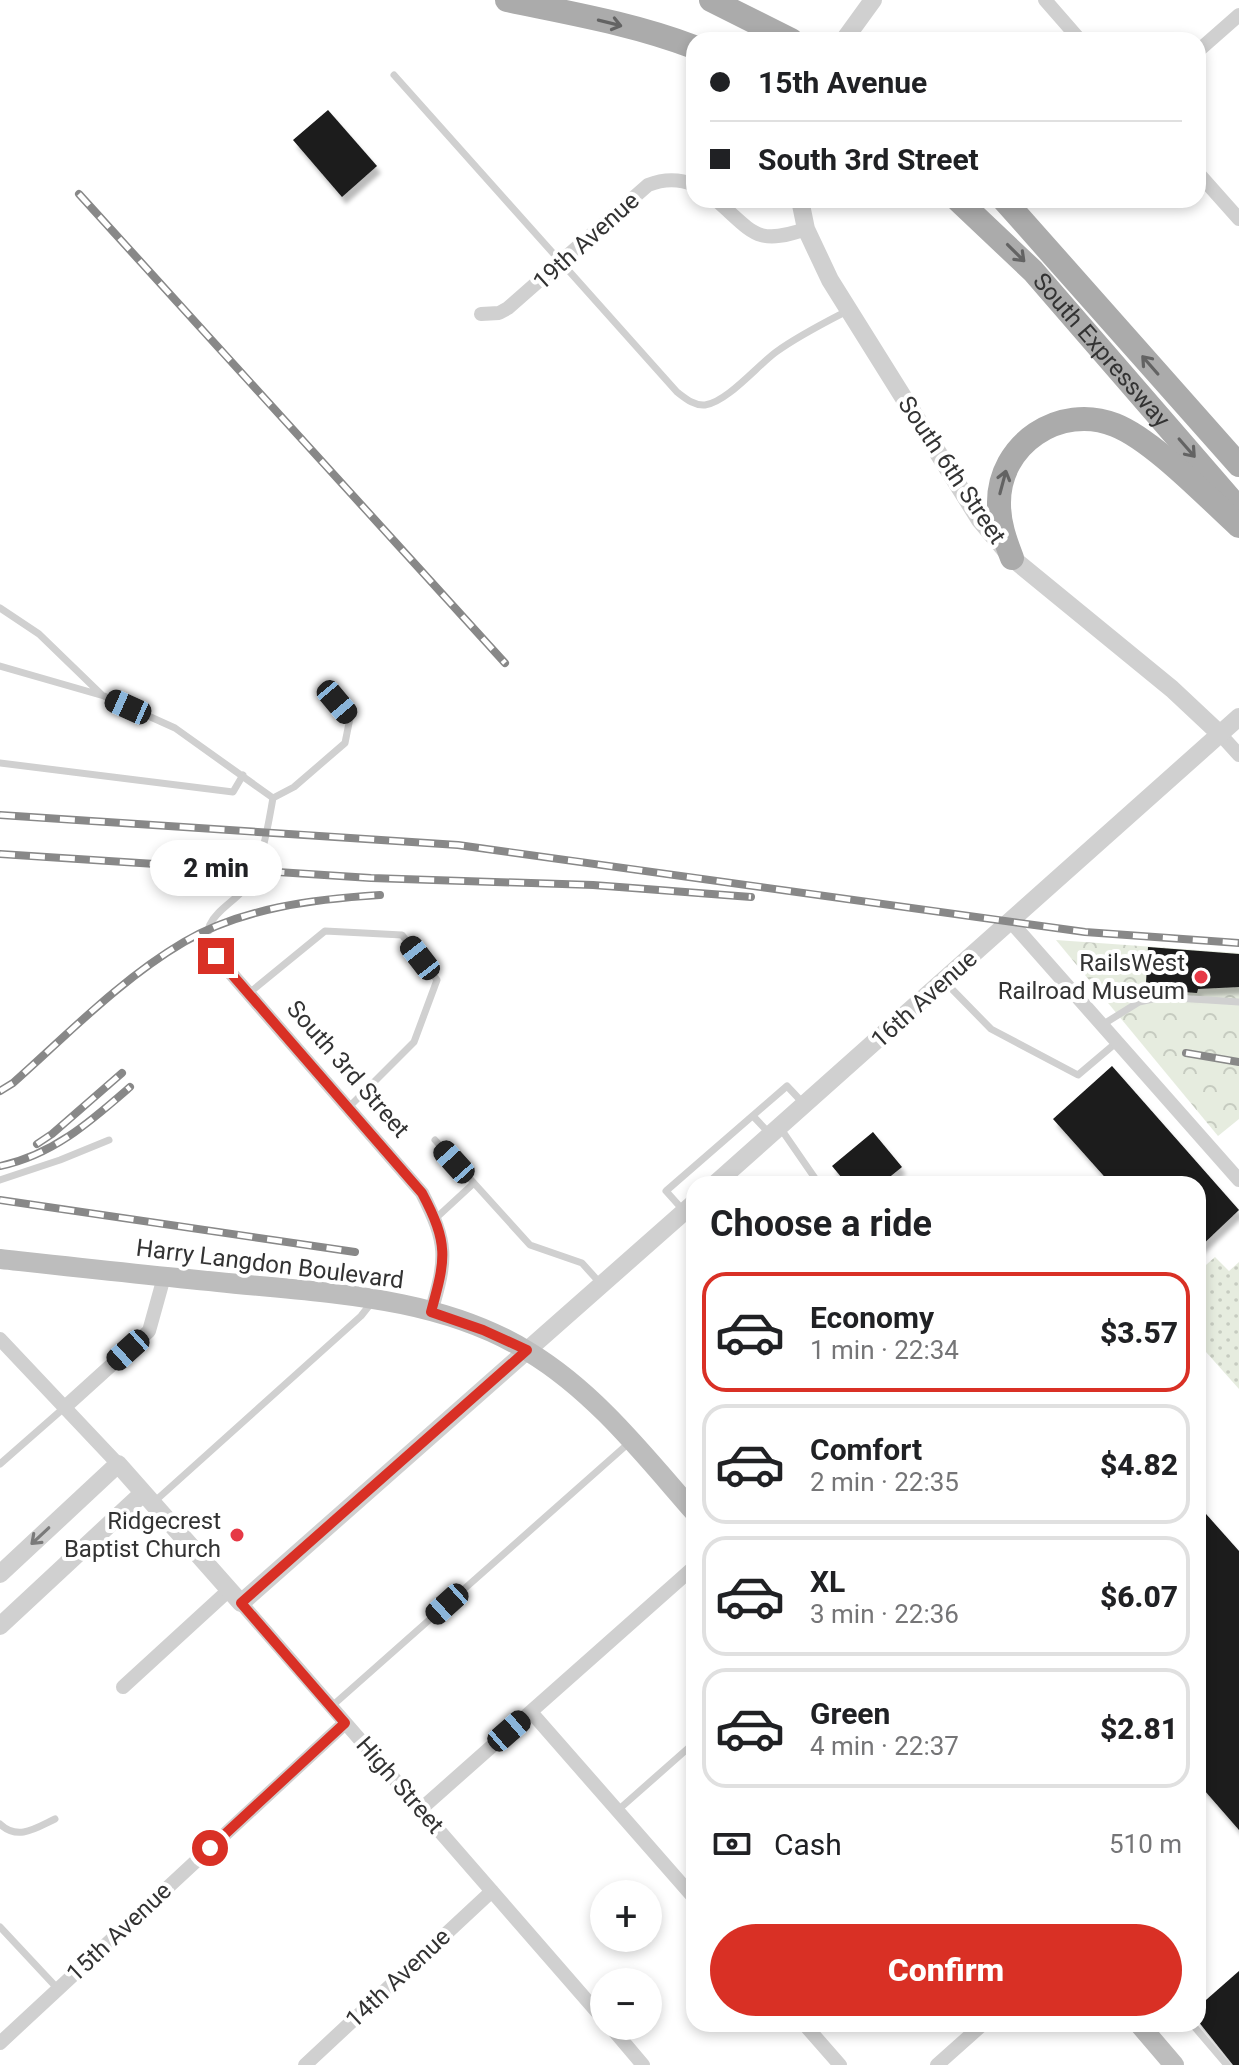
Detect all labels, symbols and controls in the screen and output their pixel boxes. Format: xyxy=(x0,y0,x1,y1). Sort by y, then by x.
one-way arrow xyxy=(597,16,622,31)
text: 15th Avenue xyxy=(758,65,927,100)
text: South 3rd Street xyxy=(758,142,979,177)
street label: 19th Avenue xyxy=(527,186,645,296)
one-way arrow xyxy=(1006,243,1025,263)
street label: South Expressway xyxy=(1027,267,1176,434)
one-way arrow xyxy=(1142,355,1160,375)
street label: South 6th Street xyxy=(892,391,1012,549)
one-way arrow xyxy=(1178,438,1196,458)
one-way arrow xyxy=(997,470,1012,496)
car xyxy=(312,676,362,728)
car xyxy=(101,686,155,728)
callout: 2 min xyxy=(150,840,282,896)
text: 2 min xyxy=(183,853,249,883)
car xyxy=(396,932,444,984)
route end xyxy=(198,938,234,974)
street label: 16th Avenue xyxy=(865,944,983,1054)
place label: RailsWest Railroad Museum xyxy=(998,949,1185,1005)
marker: RailsWest Railroad Museum xyxy=(1192,968,1210,986)
street label: South 3rd Street xyxy=(281,995,415,1143)
car xyxy=(429,1136,479,1188)
text: Choose a ride xyxy=(710,1203,932,1245)
street label: Harry Langdon Boulevard xyxy=(135,1234,405,1294)
icon: car xyxy=(714,1296,786,1368)
text: Economy xyxy=(810,1300,934,1335)
text: $3.57 xyxy=(1100,1315,1178,1350)
car xyxy=(102,1325,154,1375)
text: 1 min · 22:34 xyxy=(810,1335,959,1365)
icon: car xyxy=(714,1428,786,1500)
text: Comfort xyxy=(810,1432,922,1467)
text: $4.82 xyxy=(1100,1447,1178,1482)
text: 2 min · 22:35 xyxy=(810,1467,959,1497)
place label: Ridgecrest Baptist Church xyxy=(64,1507,221,1563)
marker: Ridgecrest Baptist Church xyxy=(228,1526,246,1544)
one-way arrow xyxy=(30,1527,50,1546)
icon: car xyxy=(714,1560,786,1632)
text: XL xyxy=(810,1564,845,1599)
car xyxy=(421,1579,473,1629)
text: $6.07 xyxy=(1100,1579,1178,1614)
text: 3 min · 22:36 xyxy=(810,1599,959,1629)
icon: car xyxy=(714,1692,786,1764)
text: Green xyxy=(810,1696,890,1731)
car xyxy=(483,1706,535,1756)
text: $2.81 xyxy=(1100,1711,1178,1746)
street label: High Street xyxy=(350,1731,450,1839)
text: 4 min · 22:37 xyxy=(810,1731,959,1761)
icon: cash xyxy=(710,1822,754,1866)
text: Cash xyxy=(774,1827,842,1862)
text: 510 m xyxy=(1109,1829,1182,1859)
route start xyxy=(192,1830,228,1866)
street label: 15th Avenue xyxy=(61,1877,177,1987)
map controls xyxy=(590,1880,662,2040)
button: + xyxy=(590,1880,662,1952)
street label: 14th Avenue xyxy=(340,1923,456,2033)
button: Confirm xyxy=(710,1924,1182,2016)
button: − xyxy=(590,1968,662,2040)

